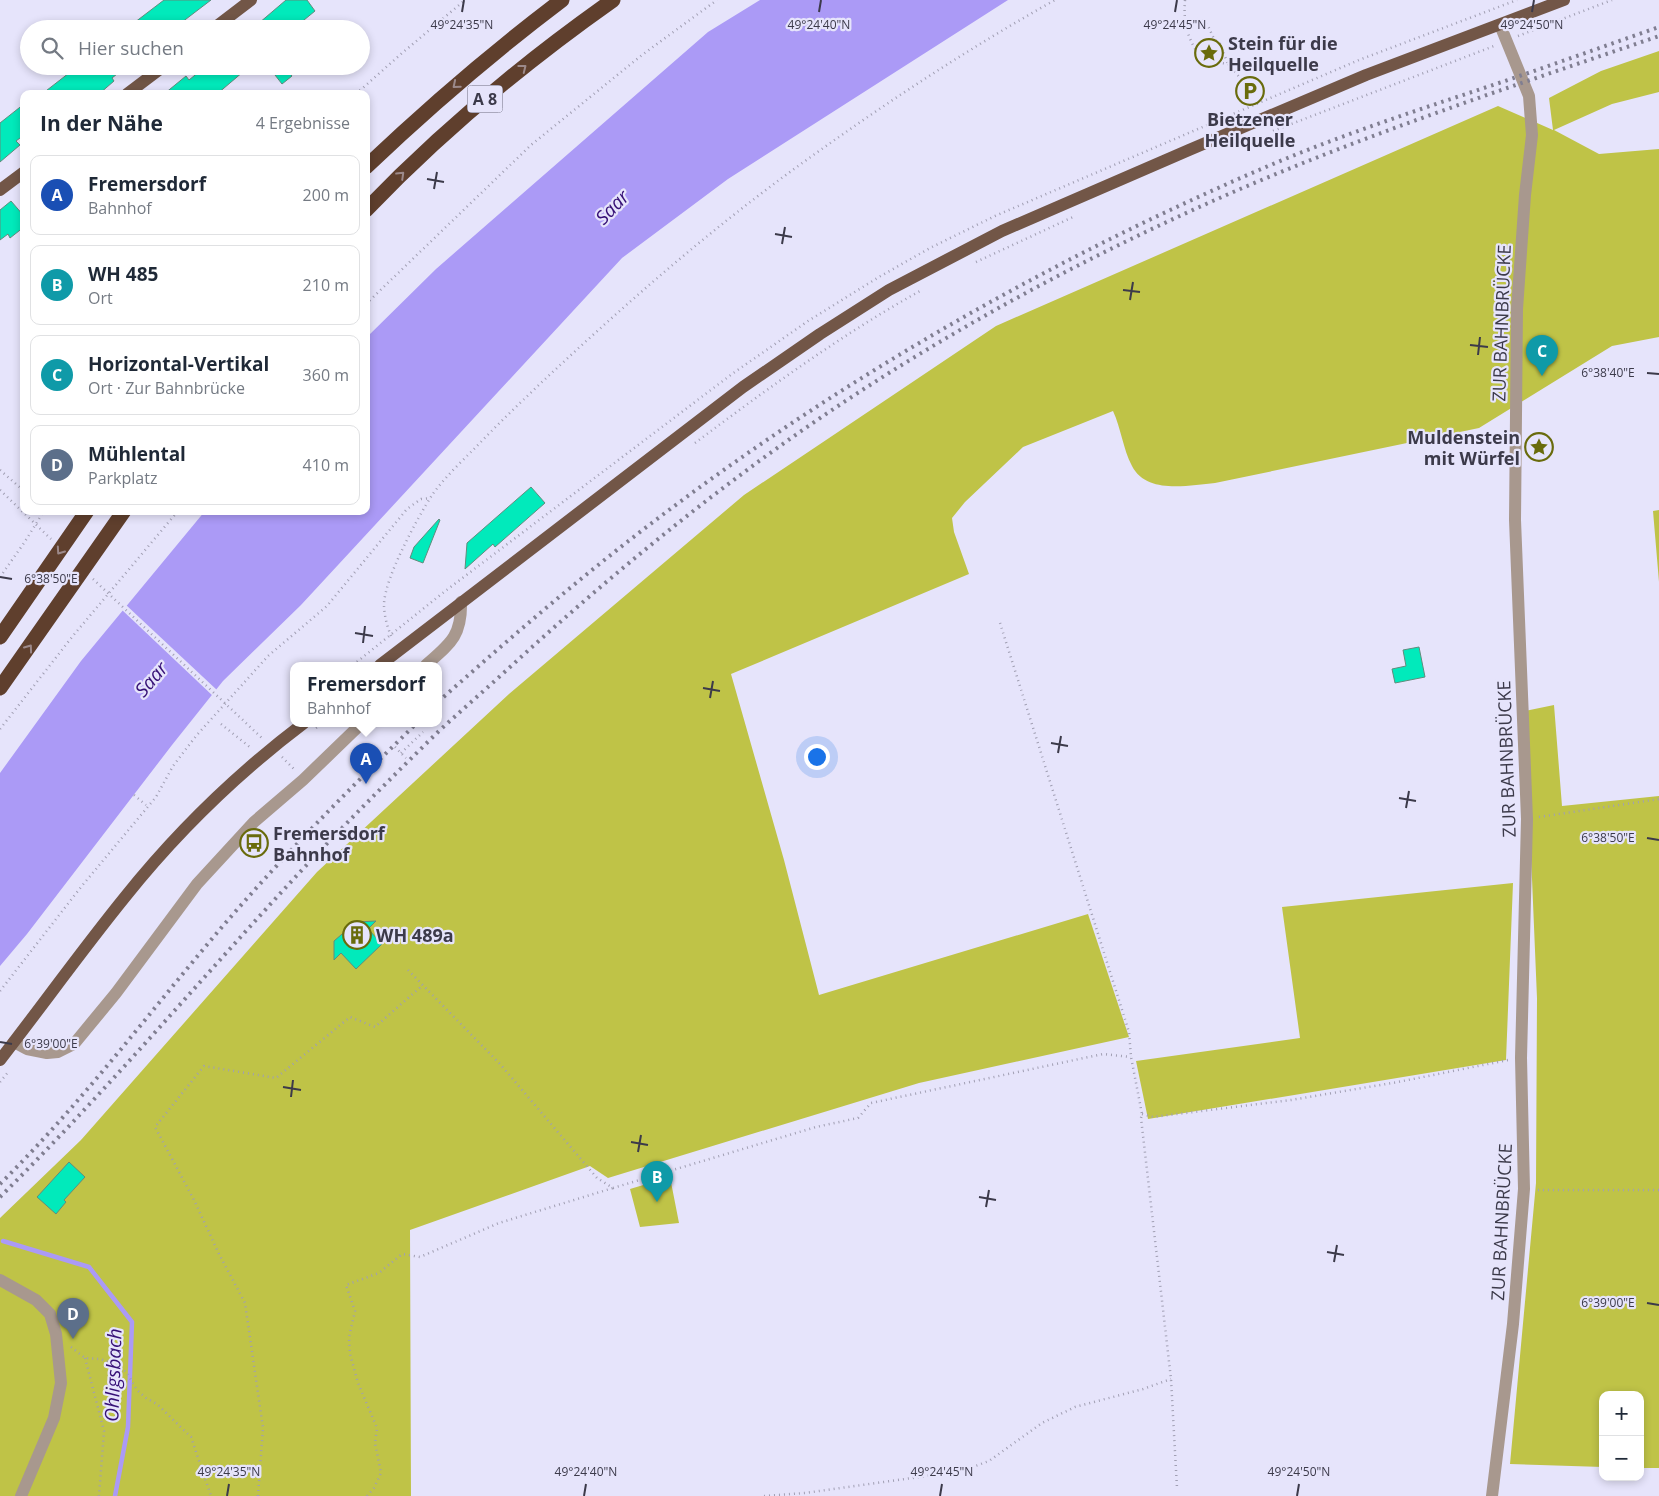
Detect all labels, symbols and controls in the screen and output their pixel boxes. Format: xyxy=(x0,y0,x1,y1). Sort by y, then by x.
text: 49°24'35"N xyxy=(431,16,493,33)
text: 49°24'40"N xyxy=(788,16,850,33)
text: 49°24'45"N xyxy=(1144,16,1206,33)
text: 49°24'50"N xyxy=(1501,16,1563,33)
search box xyxy=(20,20,370,75)
place label: Stein für die Heilquelle xyxy=(1228,31,1338,76)
icon: search xyxy=(38,34,66,62)
text: Hier suchen xyxy=(78,35,184,61)
place icon: Stein für die Heilquelle xyxy=(1194,38,1224,68)
one-way arrow xyxy=(517,66,526,74)
parking icon: Bietzener Heilquelle xyxy=(1235,76,1265,106)
one-way arrow xyxy=(453,80,462,88)
road number: A 8 xyxy=(468,86,502,112)
place label: Bietzener Heilquelle xyxy=(1205,107,1295,152)
text: In der Nähe xyxy=(40,109,163,137)
text: 4 Ergebnisse xyxy=(256,112,350,134)
text: Fremersdorf xyxy=(88,171,206,197)
one-way arrow xyxy=(395,172,404,181)
water label: Saar xyxy=(589,183,636,230)
text: A xyxy=(51,184,63,206)
text: 200 m xyxy=(303,184,349,206)
text: Bahnhof xyxy=(88,197,152,219)
street label: ZUR BAHNBRÜCKE xyxy=(1486,244,1516,402)
text: WH 485 xyxy=(88,261,158,287)
text: B xyxy=(52,274,62,296)
text: 210 m xyxy=(303,274,349,296)
text: Ort xyxy=(88,287,113,309)
pin: C xyxy=(1526,335,1558,376)
text: Horizontal-Vertikal xyxy=(88,351,269,377)
text: C xyxy=(52,364,62,386)
text: 360 m xyxy=(303,364,349,386)
text: 6°38'40"E xyxy=(1581,364,1635,381)
text: Ort · Zur Bahnbrücke xyxy=(88,377,245,399)
place label: Muldenstein mit Würfel xyxy=(1407,425,1520,470)
place icon: Muldenstein mit Würfel xyxy=(1524,432,1554,462)
text: Mühlental xyxy=(88,441,186,467)
text: D xyxy=(51,454,63,476)
text: 410 m xyxy=(303,454,349,476)
text: Parkplatz xyxy=(88,467,157,489)
one-way arrow xyxy=(57,546,66,555)
text: 6°38'50"E xyxy=(24,570,78,587)
one-way arrow xyxy=(23,645,31,654)
water label: Saar xyxy=(129,655,174,702)
popup xyxy=(290,662,442,727)
text: Fremersdorf xyxy=(307,671,425,697)
street label: ZUR BAHNBRÜCKE xyxy=(1491,680,1521,838)
text: Bahnhof xyxy=(307,697,371,719)
pin: A xyxy=(350,743,382,784)
your location xyxy=(804,744,830,770)
place label: Fremersdorf Bahnhof xyxy=(273,821,386,866)
bus stop icon: Fremersdorf Bahnhof xyxy=(239,828,269,858)
text: 6°38'50"E xyxy=(1581,829,1635,846)
building icon: WH 489a xyxy=(342,920,372,950)
place label: WH 489a xyxy=(376,923,454,947)
text: 6°39'00"E xyxy=(24,1035,78,1052)
street label: ZUR BAHNBRÜCKE xyxy=(1485,1143,1517,1301)
pin: B xyxy=(641,1161,673,1202)
text: 6°39'00"E xyxy=(1581,1294,1635,1311)
pin: D xyxy=(57,1298,89,1339)
water label: Ohligsbach xyxy=(98,1328,128,1422)
map controls xyxy=(1599,1391,1644,1481)
button: + xyxy=(1599,1391,1644,1436)
button: − xyxy=(1599,1436,1644,1481)
text: 49°24'35"N xyxy=(198,1463,260,1480)
text: 49°24'40"N xyxy=(555,1463,617,1480)
text: 49°24'45"N xyxy=(911,1463,973,1480)
text: 49°24'50"N xyxy=(1268,1463,1330,1480)

